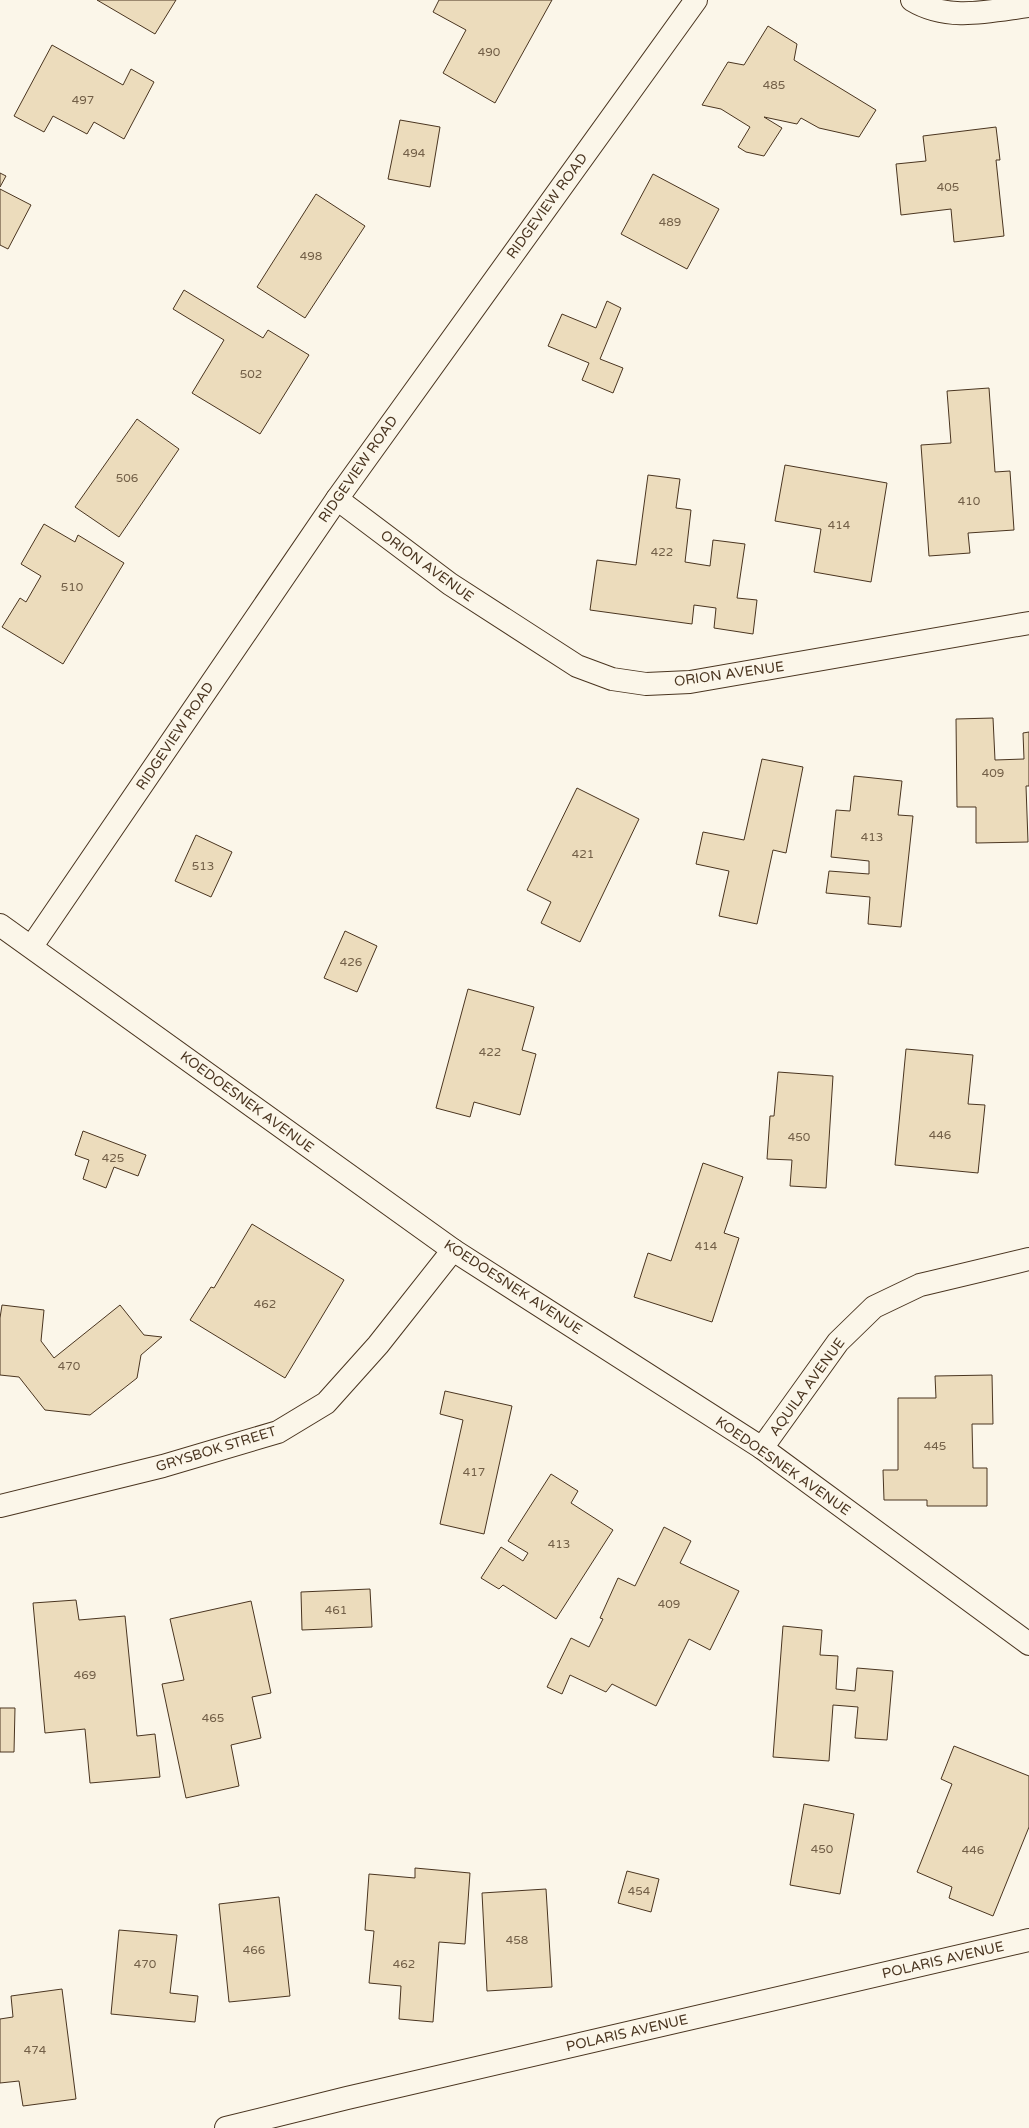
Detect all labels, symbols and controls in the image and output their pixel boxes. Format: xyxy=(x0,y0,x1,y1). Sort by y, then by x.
house number: 490 xyxy=(478,45,501,59)
house number: 485 xyxy=(763,78,785,92)
house number: 497 xyxy=(72,93,94,107)
house number: 494 xyxy=(403,146,426,160)
street label: RIDGEVIEW ROAD xyxy=(503,150,591,262)
house number: 405 xyxy=(937,180,959,194)
house number: 489 xyxy=(659,215,681,229)
house number: 498 xyxy=(300,249,322,263)
house number: 502 xyxy=(240,367,262,381)
street label: RIDGEVIEW ROAD xyxy=(315,412,401,526)
house number: 506 xyxy=(116,471,138,485)
house number: 410 xyxy=(958,494,981,508)
house number: 414 xyxy=(828,518,851,532)
street label: ORION AVENUE xyxy=(377,527,477,605)
house number: 422 xyxy=(651,545,673,559)
house number: 510 xyxy=(61,580,84,594)
street label: ORION AVENUE xyxy=(673,658,785,690)
street label: RIDGEVIEW ROAD xyxy=(133,679,217,793)
house number: 409 xyxy=(982,766,1004,780)
house number: 413 xyxy=(861,830,883,844)
house number: 421 xyxy=(572,847,594,861)
house number: 513 xyxy=(192,859,214,873)
house number: 426 xyxy=(340,955,362,969)
house number: 422 xyxy=(479,1045,501,1059)
street label: KOEDOESNEK AVENUE xyxy=(177,1048,317,1156)
house number: 446 xyxy=(929,1128,951,1142)
house number: 450 xyxy=(788,1130,811,1144)
house number: 425 xyxy=(102,1151,124,1165)
street label: KOEDOESNEK AVENUE xyxy=(441,1236,585,1338)
house number: 414 xyxy=(695,1239,718,1253)
house number: 462 xyxy=(254,1297,276,1311)
street label: AQUILA AVENUE xyxy=(766,1334,848,1439)
house number: 470 xyxy=(58,1359,81,1373)
street label: KOEDOESNEK AVENUE xyxy=(712,1413,854,1519)
street label: GRYSBOK STREET xyxy=(154,1422,279,1475)
house number: 445 xyxy=(924,1439,946,1453)
house number: 417 xyxy=(463,1465,485,1479)
house number: 413 xyxy=(548,1537,570,1551)
house number: 409 xyxy=(658,1597,680,1611)
house number: 461 xyxy=(325,1603,347,1617)
house number: 469 xyxy=(74,1668,96,1682)
house number: 465 xyxy=(202,1711,224,1725)
house number: 450 xyxy=(811,1842,834,1856)
house number: 446 xyxy=(962,1843,984,1857)
house number: 454 xyxy=(628,1884,651,1898)
house number: 458 xyxy=(506,1933,528,1947)
street label: POLARIS AVENUE xyxy=(880,1938,1006,1982)
house number: 466 xyxy=(243,1943,265,1957)
house number: 470 xyxy=(134,1957,157,1971)
house number: 462 xyxy=(393,1957,415,1971)
street label: POLARIS AVENUE xyxy=(564,2011,690,2055)
house number: 474 xyxy=(24,2043,47,2057)

